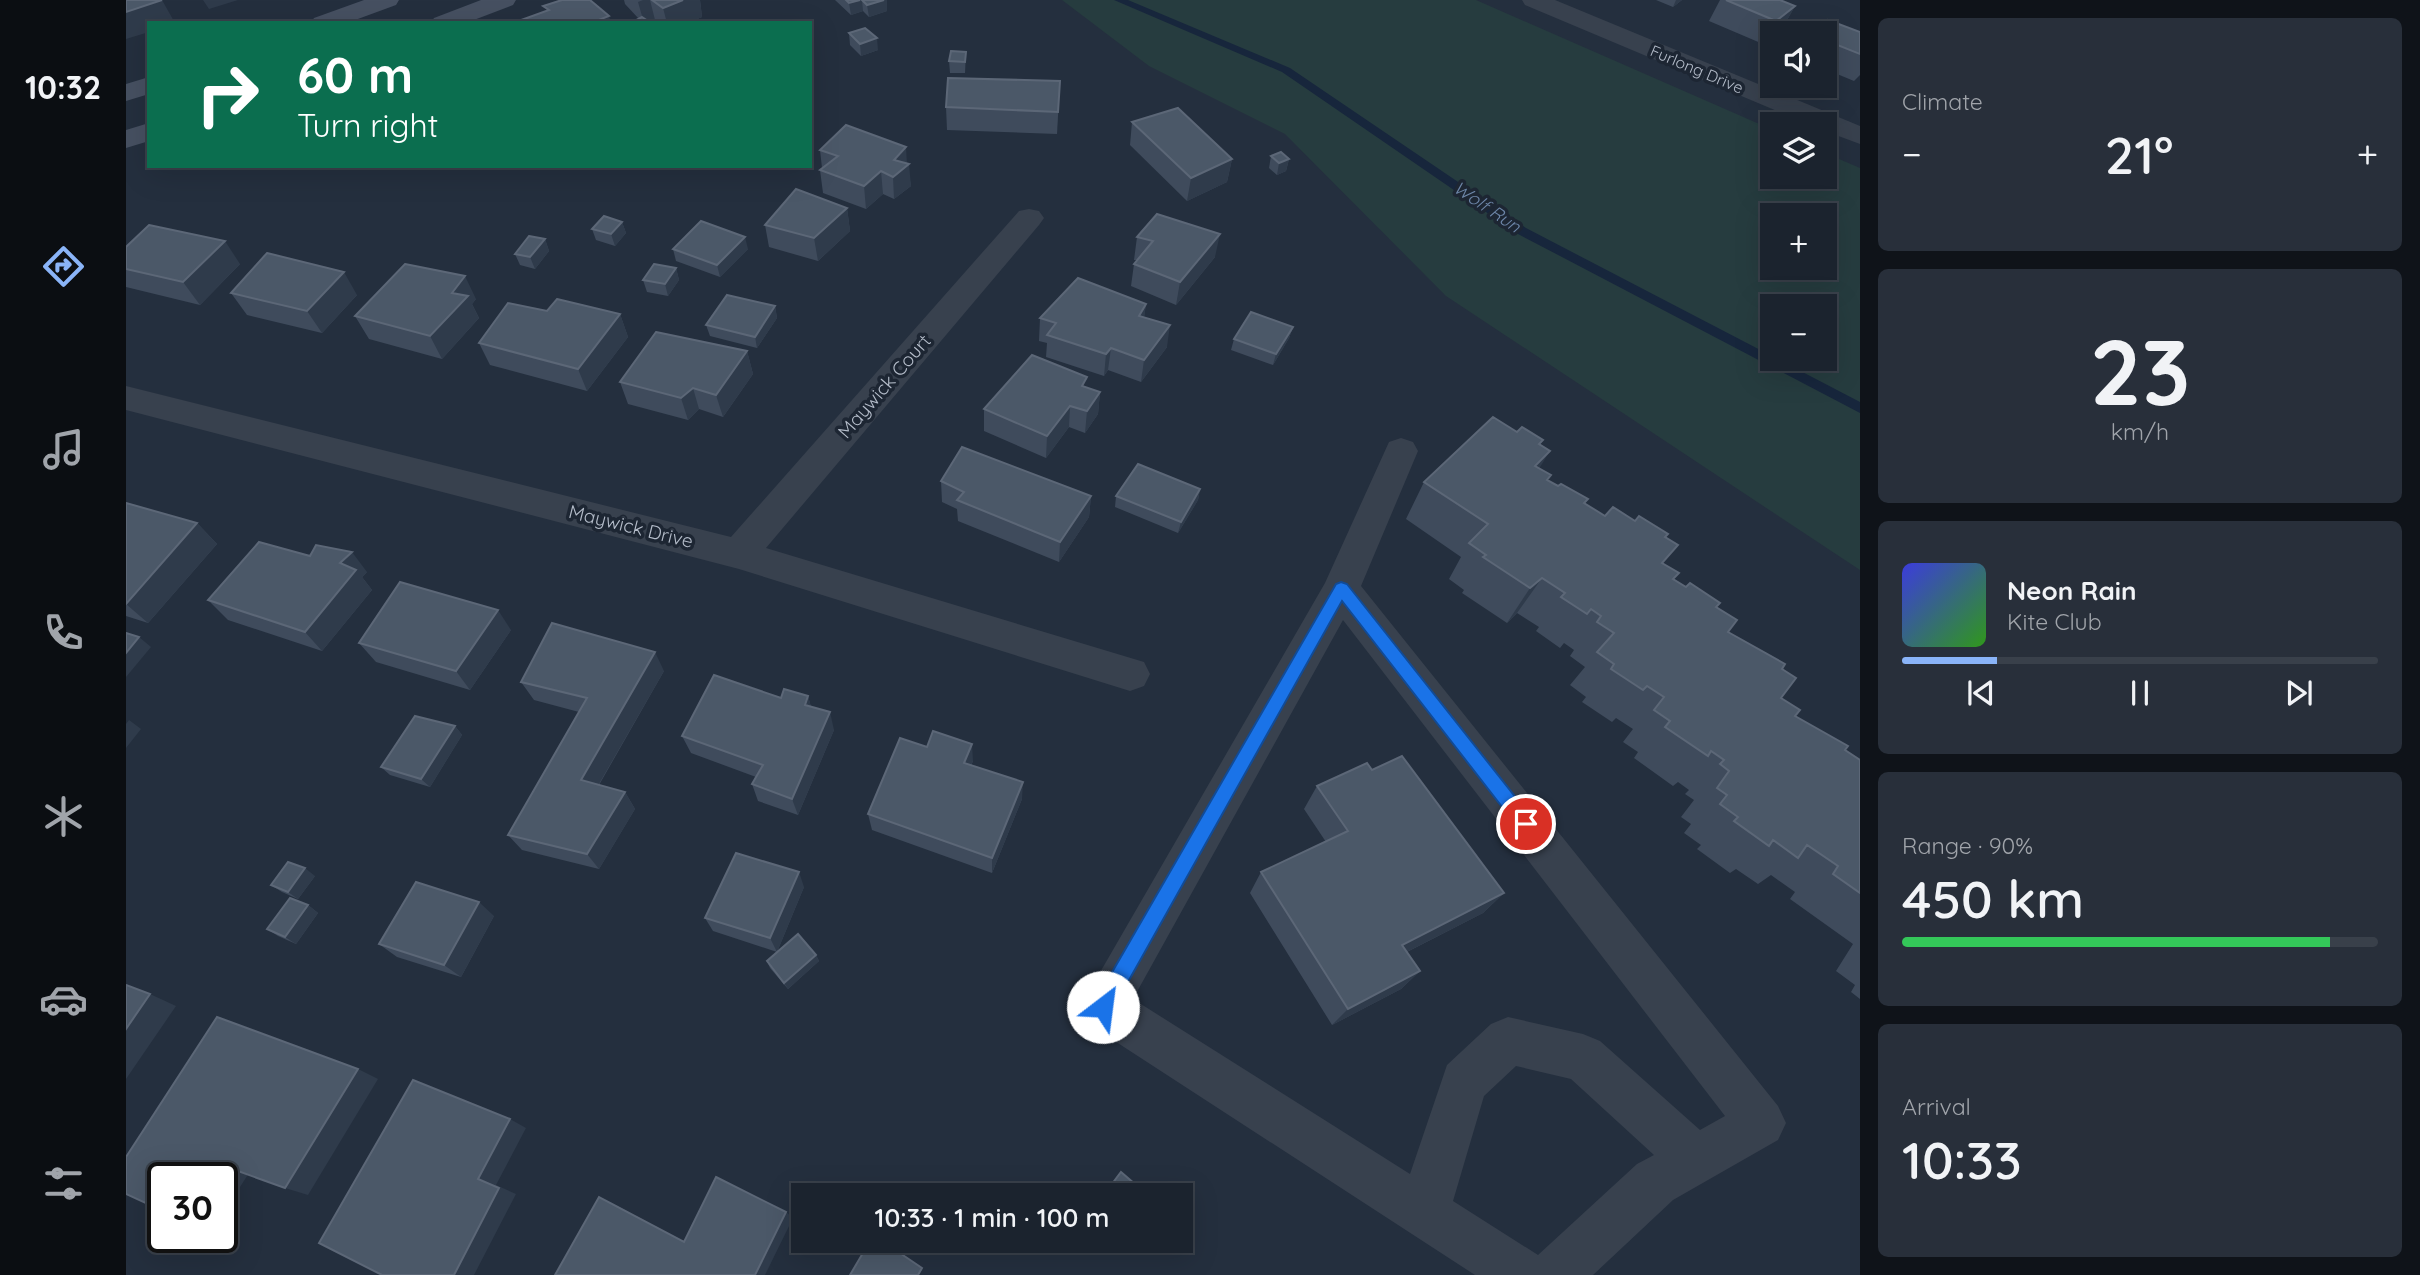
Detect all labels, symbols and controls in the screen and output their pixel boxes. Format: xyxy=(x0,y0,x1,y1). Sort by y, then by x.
map controls xyxy=(1760,21,1837,371)
button: sound xyxy=(1760,21,1837,98)
street label: Furlong Drive xyxy=(1647,40,1747,98)
text: 60 m xyxy=(297,44,413,105)
icon: right xyxy=(182,49,273,140)
text: 10:32 xyxy=(25,67,101,107)
text: Climate xyxy=(1902,87,1983,116)
text: Turn right xyxy=(297,105,438,145)
button: layers xyxy=(1760,112,1837,189)
text: 21° xyxy=(2105,122,2173,187)
text: − xyxy=(1902,130,1922,178)
text: + xyxy=(2357,130,2378,178)
water label: Wolf Run xyxy=(1449,176,1526,238)
button: + xyxy=(1760,203,1837,280)
icon: directions xyxy=(39,242,88,291)
button: − xyxy=(1760,294,1837,371)
text: 23 xyxy=(2090,314,2190,428)
street label: Maywick Court xyxy=(832,329,936,443)
text: km/h xyxy=(2111,417,2169,446)
icon: music xyxy=(39,425,88,474)
street label: Maywick Drive xyxy=(566,499,696,553)
text: Neon Rain xyxy=(2007,574,2136,607)
text: Kite Club xyxy=(2007,607,2102,636)
icon: phone xyxy=(39,608,88,657)
icon: previous xyxy=(1962,674,2000,712)
icon: pause xyxy=(2121,674,2159,712)
icon: next xyxy=(2280,674,2318,712)
icon: climate xyxy=(39,792,88,841)
pin xyxy=(1496,794,1556,854)
icon: arrive xyxy=(1507,805,1545,843)
text: Range · 90% xyxy=(1902,831,2033,860)
text: 450 km xyxy=(1902,866,2084,931)
position arrow xyxy=(1066,970,1140,1044)
icon: car xyxy=(39,975,88,1024)
text: Arrival xyxy=(1902,1092,1971,1121)
text: 10:33 xyxy=(1902,1127,2022,1192)
icon: filters xyxy=(39,1159,88,1208)
speed limit sign: 30 xyxy=(147,1162,238,1253)
text: 10:33 · 1 min · 100 m xyxy=(875,1201,1109,1234)

